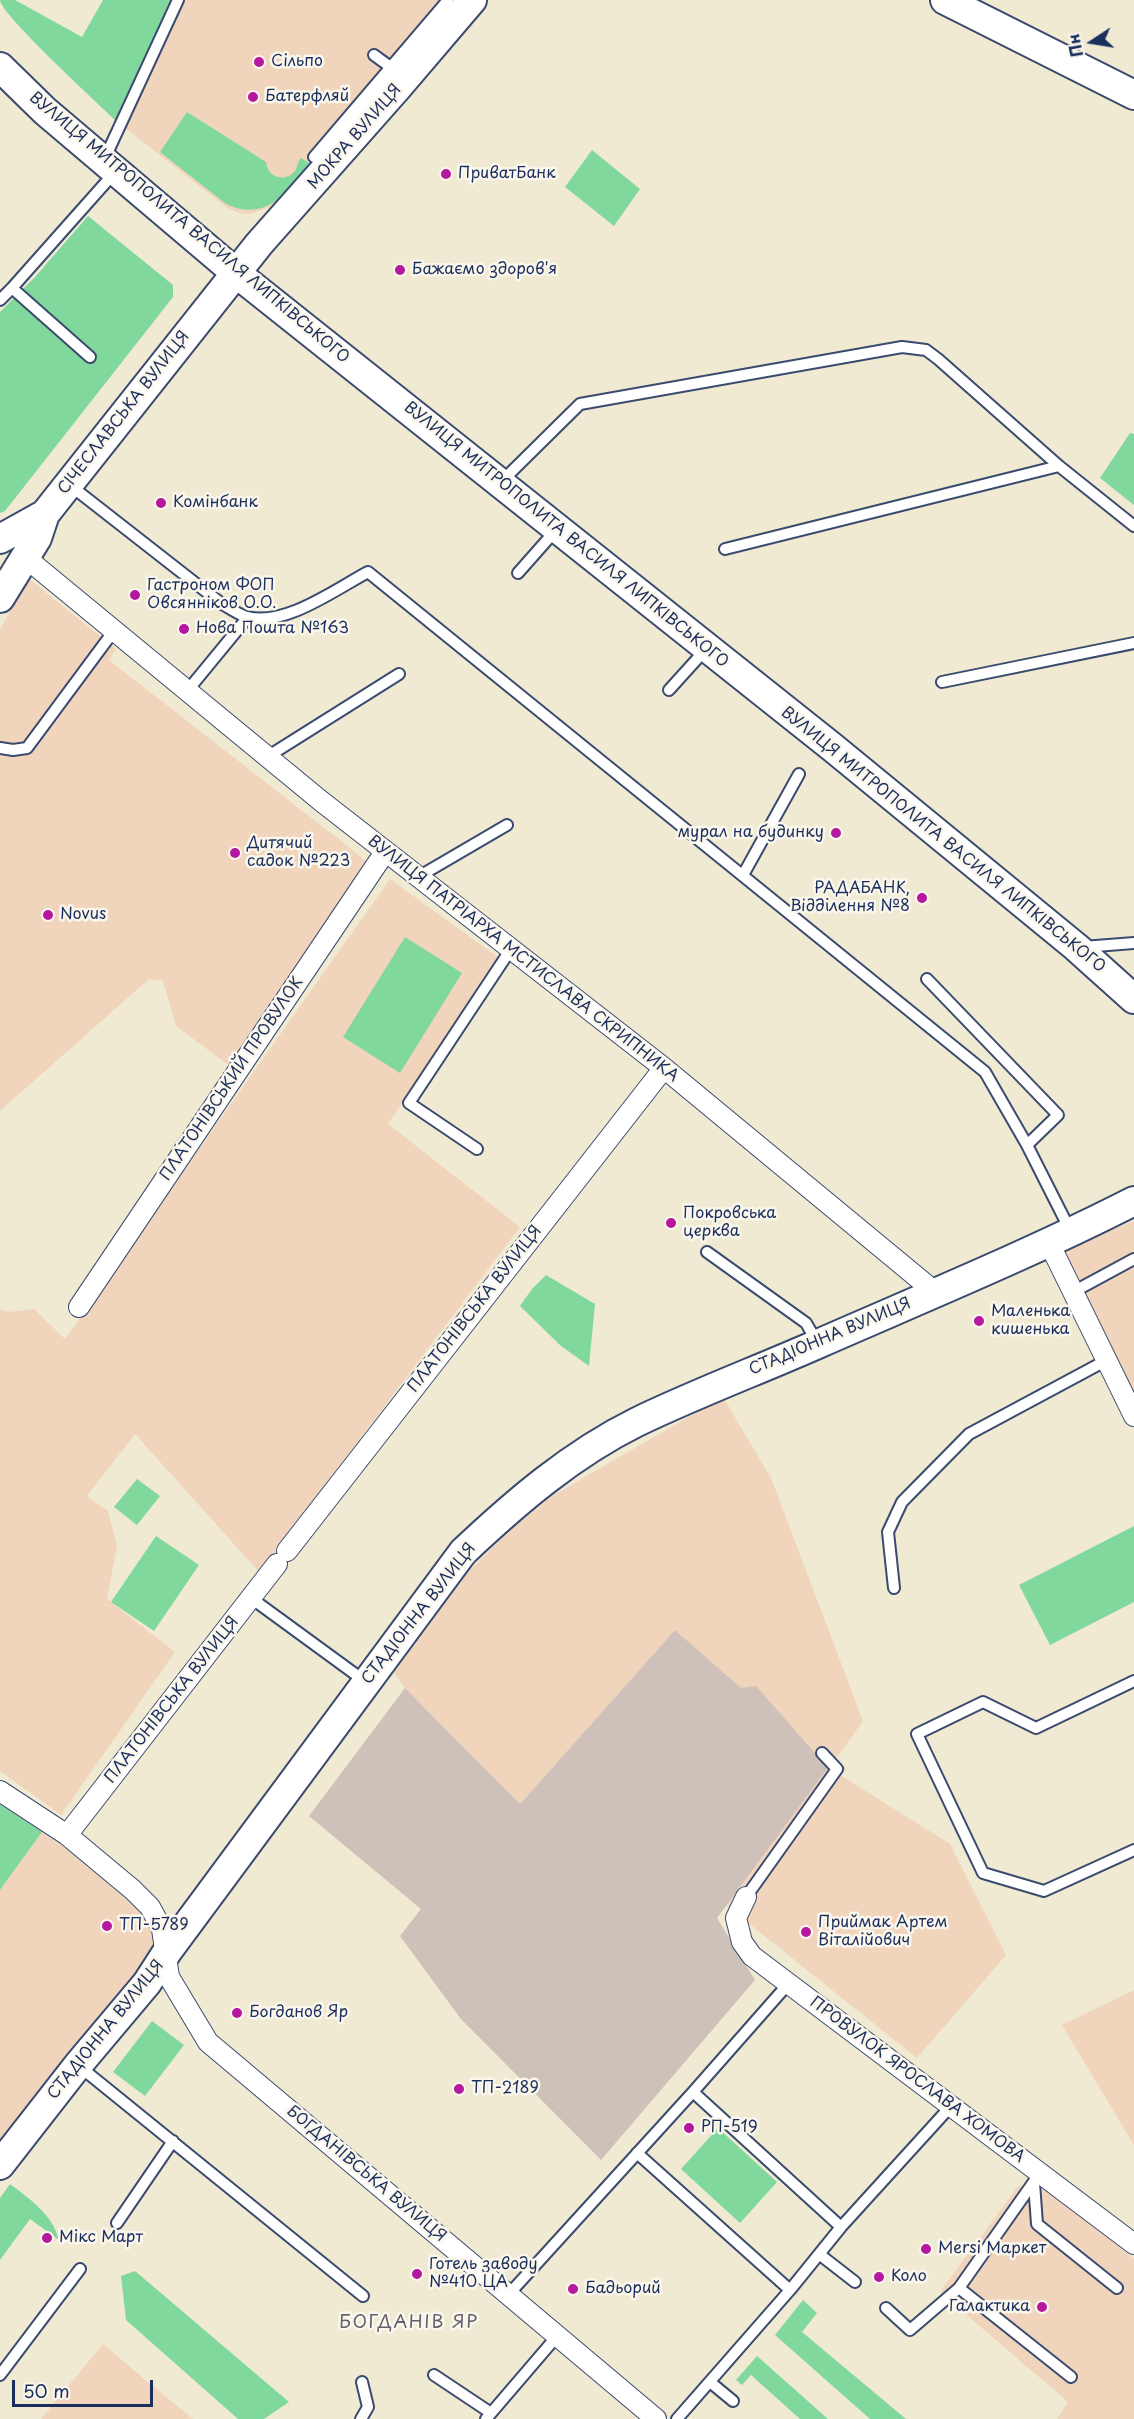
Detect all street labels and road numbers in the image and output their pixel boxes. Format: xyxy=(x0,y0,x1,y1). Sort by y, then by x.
street label: МОКРА ВУЛИЦЯ xyxy=(304,81,406,193)
street label: ВУЛИЦЯ МИТРОПОЛИТА ВАСИЛЯ ЛИПКІВСЬКОГО xyxy=(25,88,353,368)
street label: СІЧЕСЛАВСЬКА ВУЛИЦЯ xyxy=(54,327,194,499)
street label: ВУЛИЦЯ МИТРОПОЛИТА ВАСИЛЯ ЛИПКІВСЬКОГО xyxy=(400,398,732,672)
street label: ВУЛИЦЯ МИТРОПОЛИТА ВАСИЛЯ ЛИПКІВСЬКОГО xyxy=(777,703,1109,977)
street label: ВУЛИЦЯ ПАТРІАРХА МСТИСЛАВА СКРИПНИКА xyxy=(364,832,682,1086)
street label: ПЛАТОНІВСЬКИЙ ПРОВУЛОК xyxy=(157,974,307,1184)
street label: ПЛАТОНІВСЬКА ВУЛИЦЯ xyxy=(404,1222,546,1396)
street label: СТАДІОННА ВУЛИЦЯ xyxy=(746,1294,914,1380)
street label: СТАДІОННА ВУЛИЦЯ xyxy=(358,1540,480,1688)
street label: ПЛАТОНІВСЬКА ВУЛИЦЯ xyxy=(101,1613,243,1787)
street label: СТАДІОННА ВУЛИЦЯ xyxy=(44,1956,168,2104)
street label: ПРОВУЛОК ЯРОСЛАВА ХОМОВА xyxy=(806,1993,1028,2167)
street label: БОГДАНІВСЬКА ВУЛИЦЯ xyxy=(282,2102,450,2246)

